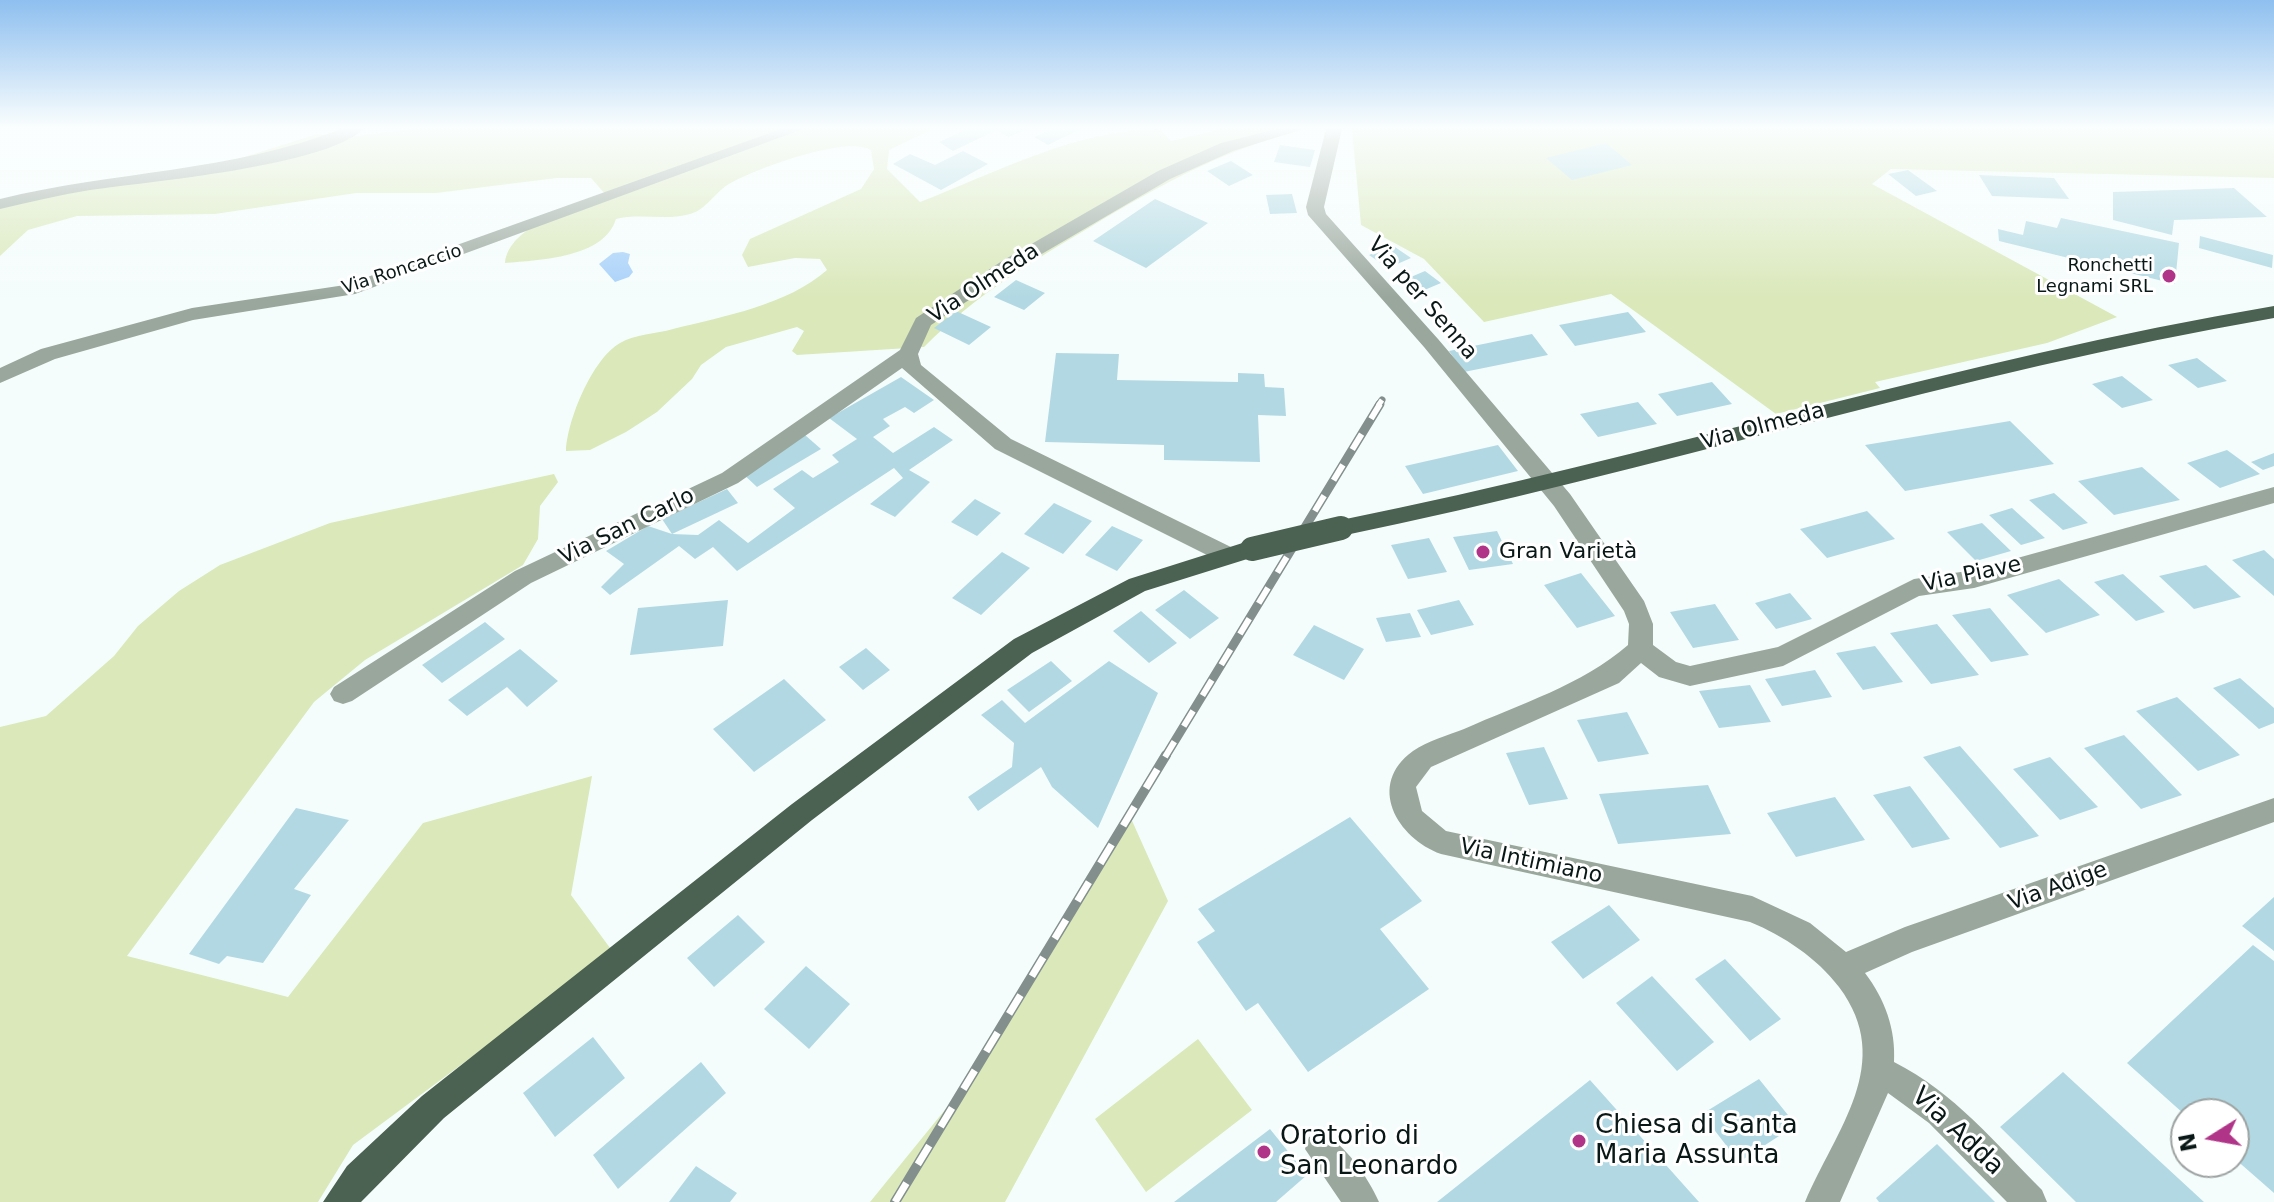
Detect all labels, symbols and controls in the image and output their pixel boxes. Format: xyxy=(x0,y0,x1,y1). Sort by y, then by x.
street label: Via per Senna xyxy=(1362,232,1482,366)
street label: Via Olmeda xyxy=(924,238,1044,330)
street label: Via Roncaccio xyxy=(339,240,465,300)
place label: Ronchetti Legnami SRL xyxy=(2036,255,2153,298)
marker: Ronchetti Legnami SRL xyxy=(2160,267,2178,285)
street label: Via Olmeda xyxy=(1698,398,1828,456)
street label: Via San Carlo xyxy=(555,483,699,571)
place label: Gran Varietà xyxy=(1499,539,1637,565)
marker: Gran Varietà xyxy=(1474,543,1492,561)
street label: Via Piave xyxy=(1920,552,2024,598)
street label: Via Intimiano xyxy=(1457,834,1605,890)
street label: Via Adige xyxy=(2005,857,2111,917)
street label: Via Adda xyxy=(1904,1081,2010,1183)
north arrow xyxy=(2170,1098,2250,1178)
place label: Chiesa di Santa Maria Assunta xyxy=(1595,1110,1798,1172)
place label: Oratorio di San Leonardo xyxy=(1280,1121,1458,1182)
text: N xyxy=(2174,1131,2202,1154)
marker: Chiesa di Santa Maria Assunta xyxy=(1570,1132,1588,1150)
marker: Oratorio di San Leonardo xyxy=(1255,1143,1273,1161)

